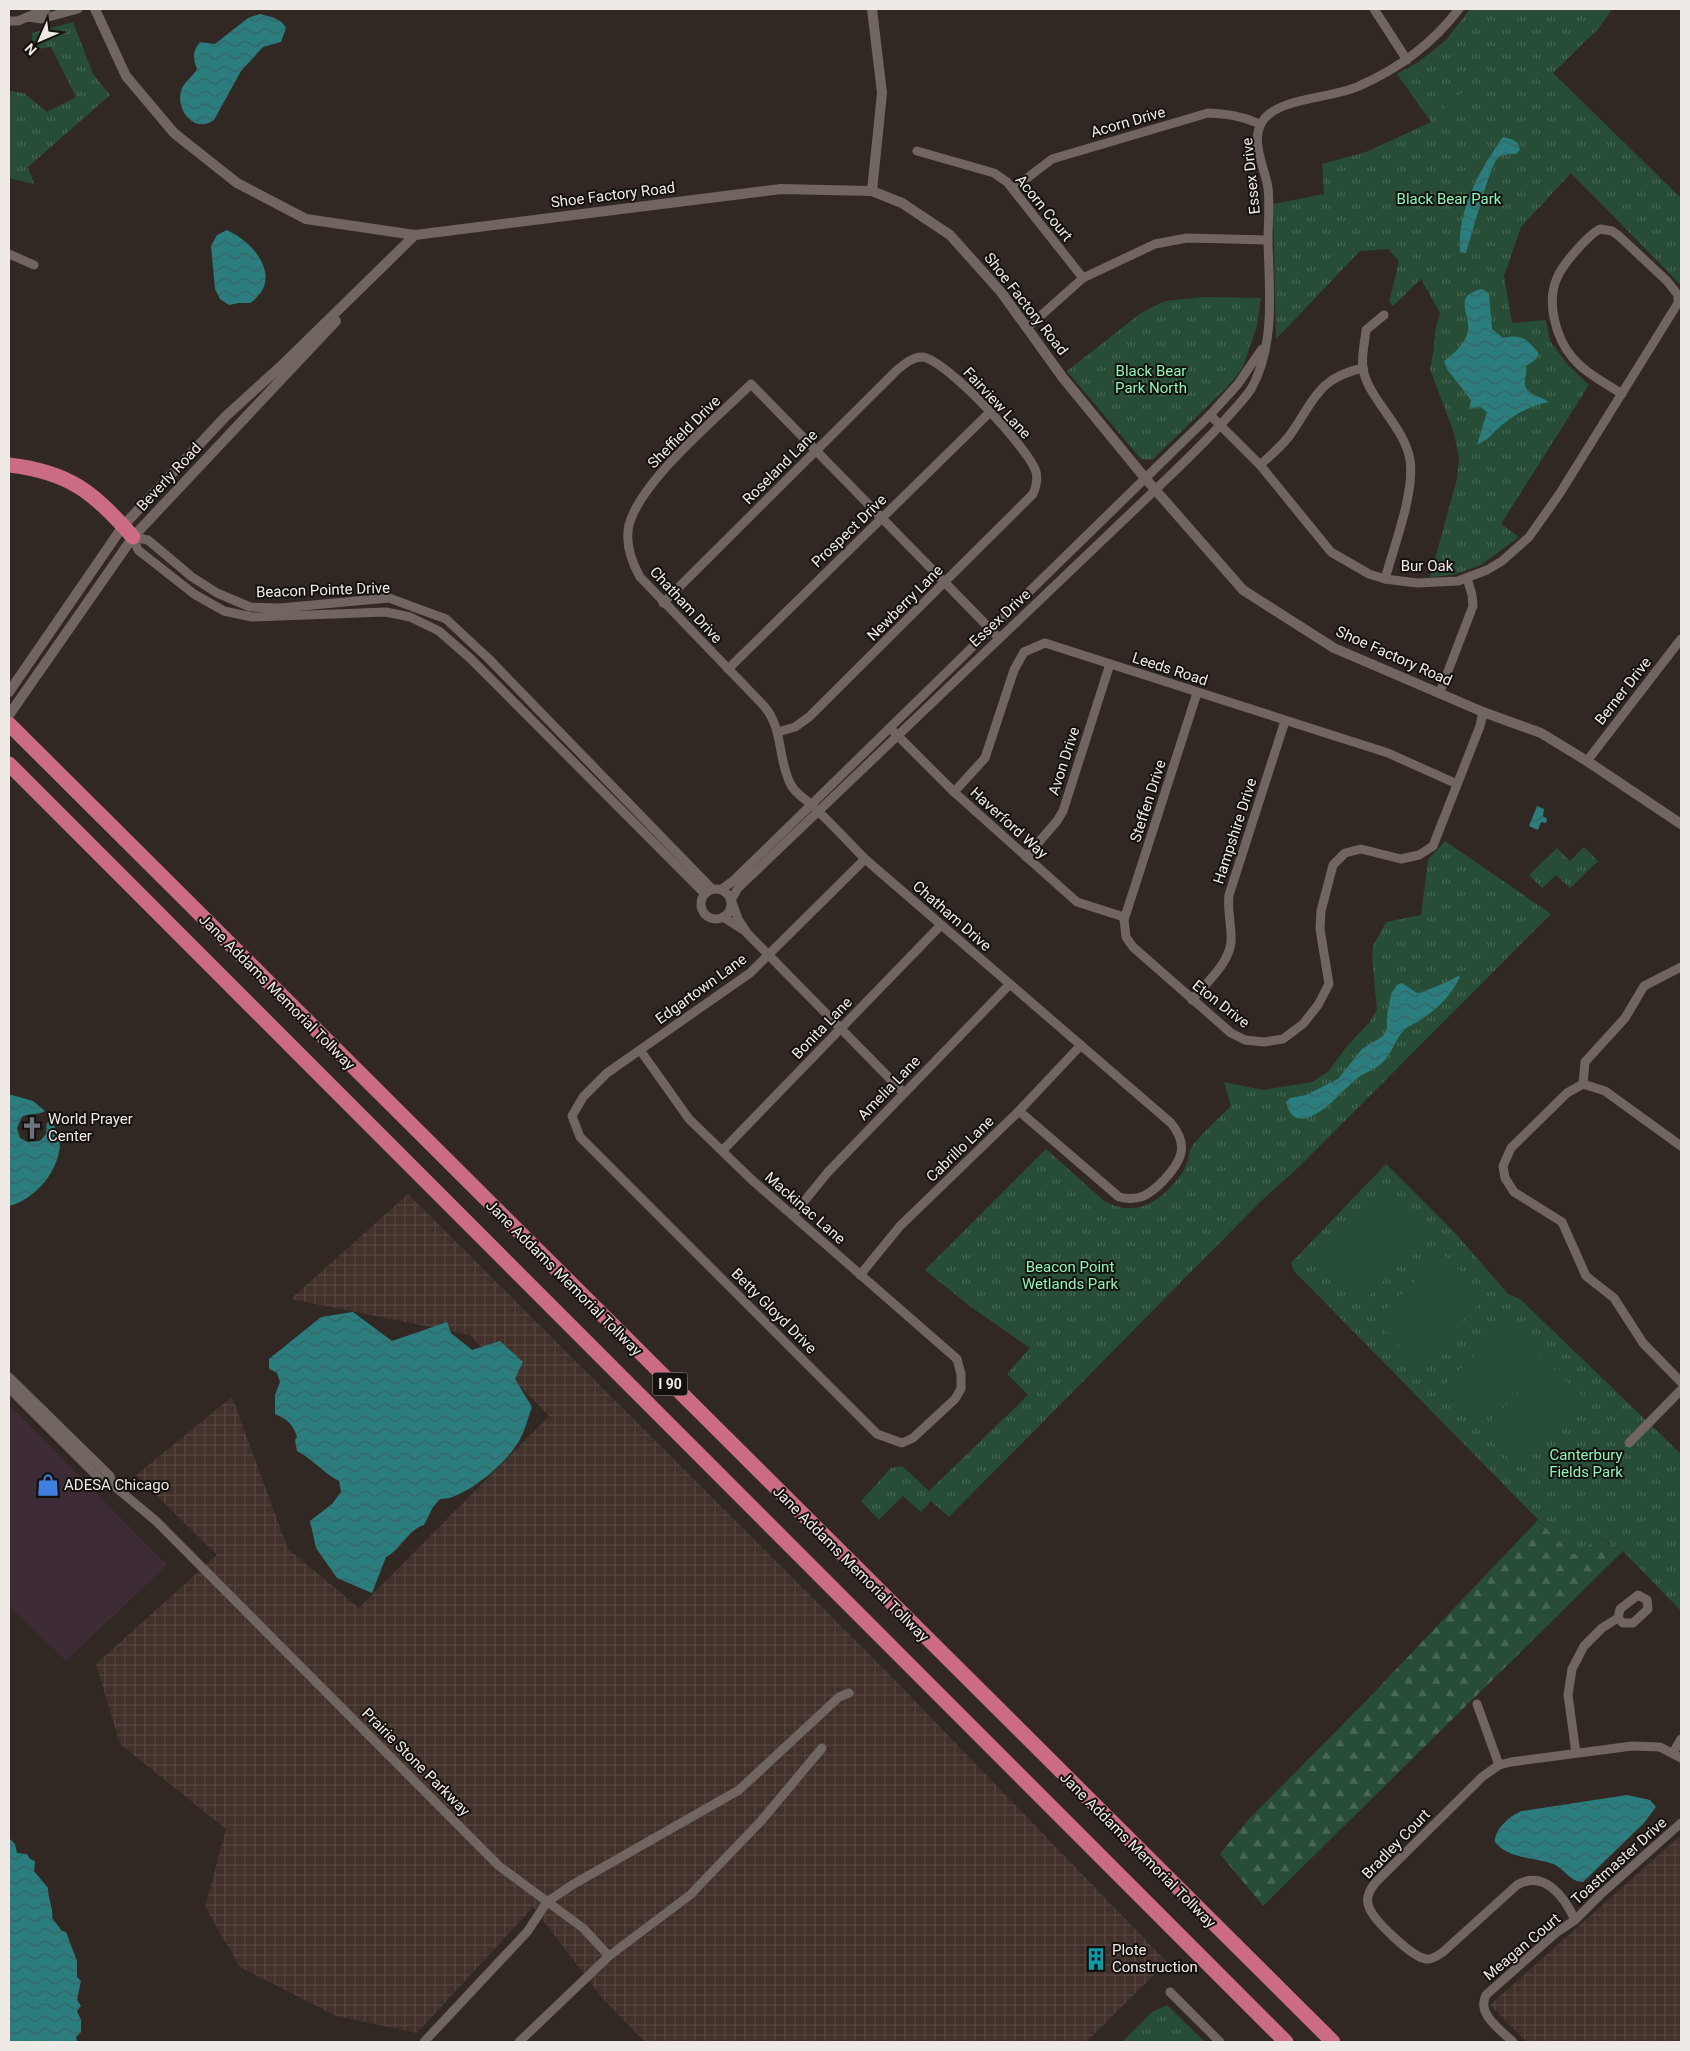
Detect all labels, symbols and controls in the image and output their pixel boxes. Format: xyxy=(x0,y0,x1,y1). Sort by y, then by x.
north arrow xyxy=(15,15,65,65)
text: N xyxy=(22,40,40,58)
street label: Acorn Drive xyxy=(1089,103,1168,141)
street label: Essex Drive xyxy=(1238,137,1264,215)
street label: Acorn Court xyxy=(1012,171,1076,245)
street label: Shoe Factory Road xyxy=(550,178,676,212)
park label: Black Bear Park xyxy=(1397,190,1502,208)
street label: Shoe Factory Road xyxy=(980,249,1072,359)
park label: Black Bear Park North xyxy=(1115,362,1187,397)
street label: Fairview Lane xyxy=(959,363,1035,443)
street label: Sheffield Drive xyxy=(644,392,724,472)
street label: Roseland Lane xyxy=(739,426,821,508)
street label: Beverly Road xyxy=(133,439,205,515)
street label: Prospect Drive xyxy=(808,491,890,571)
street label: Bur Oak xyxy=(1401,557,1454,575)
street label: Newberry Lane xyxy=(863,561,947,645)
street label: Chatham Drive xyxy=(646,563,726,647)
street label: Beacon Pointe Drive xyxy=(256,579,390,601)
street label: Essex Drive xyxy=(966,585,1034,651)
street label: Shoe Factory Road xyxy=(1333,622,1455,690)
street label: Leeds Road xyxy=(1130,648,1210,690)
street label: Berner Drive xyxy=(1591,653,1655,729)
street label: Avon Drive xyxy=(1044,724,1084,797)
street label: Steffen Drive xyxy=(1126,757,1170,845)
street label: Hampshire Drive xyxy=(1209,776,1261,886)
street label: Haverford Way xyxy=(966,783,1052,863)
street label: Chatham Drive xyxy=(909,877,995,955)
street label: Jane Addams Memorial Tollway xyxy=(195,910,359,1074)
street label: Edgartown Lane xyxy=(652,950,750,1028)
street label: Eton Drive xyxy=(1189,976,1253,1032)
street label: Bonita Lane xyxy=(788,993,856,1063)
street label: Amelia Lane xyxy=(854,1052,924,1124)
place label: World Prayer Center xyxy=(48,1110,133,1145)
street label: Cabrillo Lane xyxy=(922,1112,998,1186)
church icon: World Prayer Center xyxy=(19,1115,45,1141)
street label: Mackinac Lane xyxy=(761,1168,849,1248)
street label: Jane Addams Memorial Tollway xyxy=(482,1196,646,1360)
park label: Beacon Point Wetlands Park xyxy=(1022,1258,1118,1293)
street label: Betty Gloyd Drive xyxy=(728,1265,820,1357)
road number: I 90 xyxy=(652,1372,688,1396)
park label: Canterbury Fields Park xyxy=(1549,1446,1623,1481)
shop icon: ADESA Chicago xyxy=(35,1472,61,1498)
place label: ADESA Chicago xyxy=(64,1476,169,1494)
street label: Jane Addams Memorial Tollway xyxy=(769,1482,933,1646)
street label: Prairie Stone Parkway xyxy=(358,1704,474,1820)
street label: Jane Addams Memorial Tollway xyxy=(1056,1768,1220,1932)
street label: Bradley Court xyxy=(1358,1805,1434,1883)
street label: Toastmaster Drive xyxy=(1568,1813,1670,1909)
street label: Meagan Court xyxy=(1480,1910,1564,1984)
place label: Plote Construction xyxy=(1112,1941,1198,1976)
building icon: Plote Construction xyxy=(1083,1946,1109,1972)

